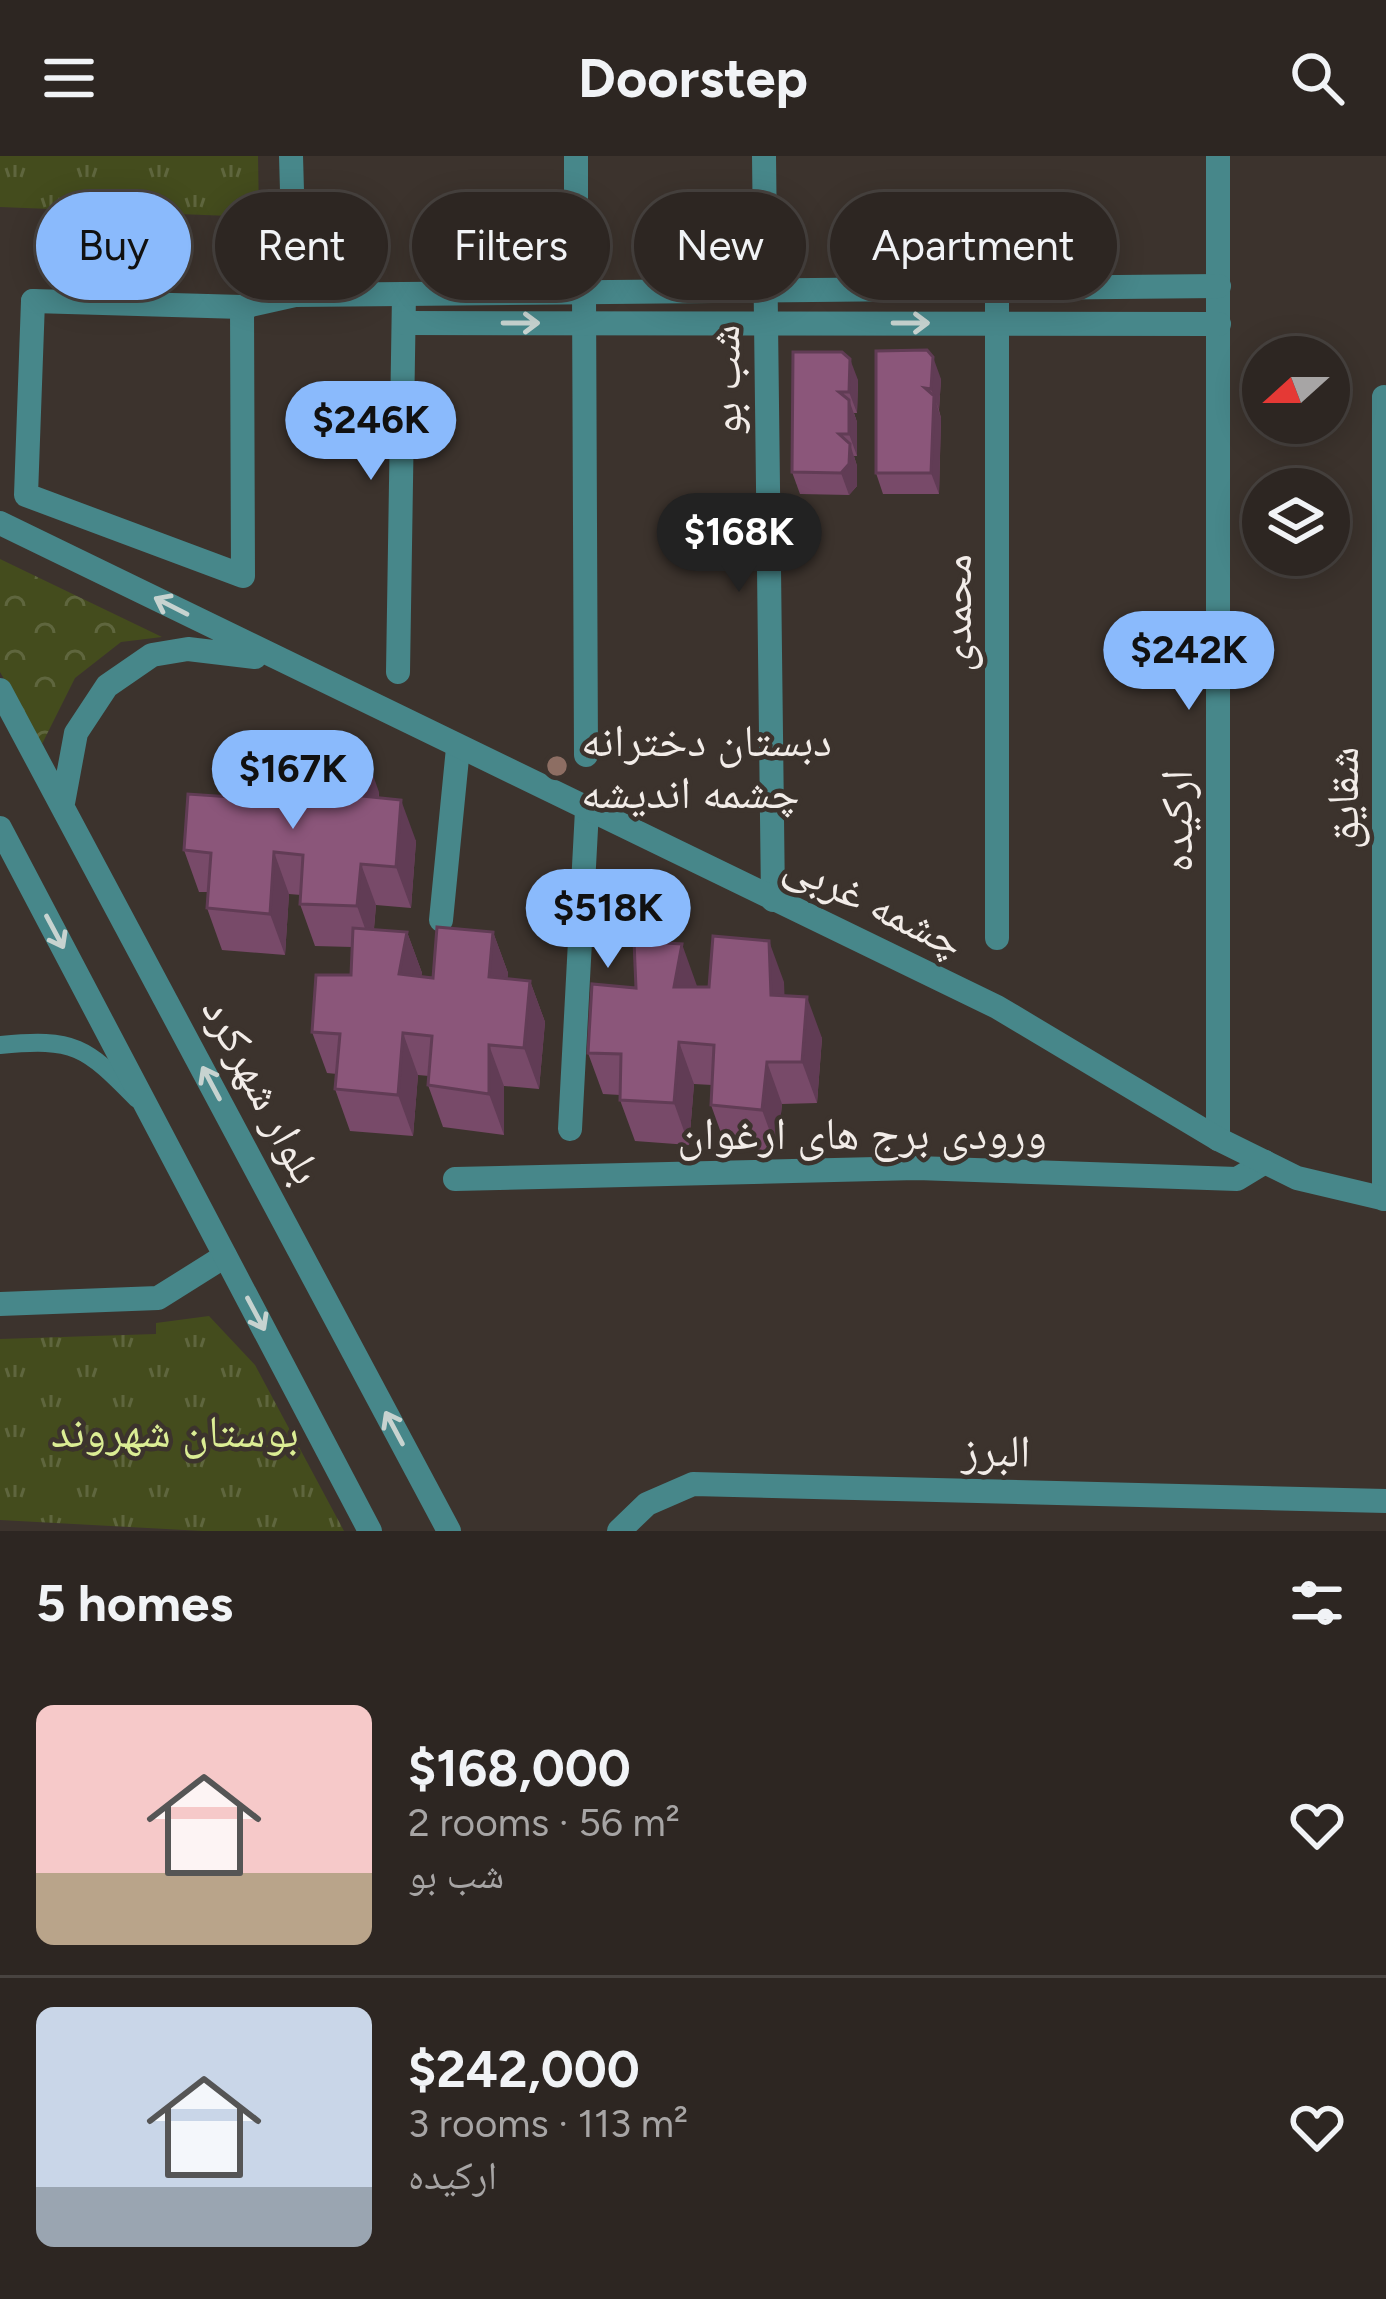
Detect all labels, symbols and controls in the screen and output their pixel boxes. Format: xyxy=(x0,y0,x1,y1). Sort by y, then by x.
icon: menu xyxy=(36,45,102,111)
icon: search xyxy=(1284,45,1350,111)
text: Doorstep xyxy=(578,46,808,111)
chip: Buy xyxy=(36,192,191,300)
chip: Rent xyxy=(215,192,388,300)
chip: Filters xyxy=(412,192,610,300)
chip: New xyxy=(634,192,806,300)
chip: Apartment xyxy=(830,192,1117,300)
one-way arrow xyxy=(501,312,540,334)
one-way arrow xyxy=(891,312,930,334)
street label: شب بو xyxy=(696,324,752,436)
north arrow xyxy=(1242,336,1350,444)
map controls xyxy=(1242,336,1350,576)
pin: $246K xyxy=(287,381,455,483)
text: $246K xyxy=(312,396,430,443)
button: layers xyxy=(1242,468,1350,576)
pin: $168K xyxy=(655,493,823,595)
text: $168K xyxy=(684,508,794,555)
street label: محمدی xyxy=(928,554,983,672)
one-way arrow xyxy=(154,594,190,617)
pin: $242K xyxy=(1105,611,1273,713)
text: $242K xyxy=(1130,626,1248,673)
place label: دبستان دخترانه چشمه اندیشه xyxy=(581,713,832,819)
pin: $167K xyxy=(209,730,377,832)
text: $167K xyxy=(239,745,347,792)
street label: شقایق xyxy=(1315,747,1370,849)
marker: دبستان دخترانه چشمه اندیشه xyxy=(544,753,570,779)
street label: ارکیده xyxy=(1149,770,1203,872)
street label: چشمه غربی xyxy=(776,835,973,969)
pin: $518K xyxy=(524,869,692,971)
text: $518K xyxy=(553,884,663,931)
one-way arrow xyxy=(44,913,67,949)
street label: بلوار شهرکرد xyxy=(191,987,335,1193)
one-way arrow xyxy=(199,1065,222,1101)
street label: ورودی برج های ارغوان xyxy=(677,1106,1047,1162)
one-way arrow xyxy=(245,1296,268,1332)
park label: بوستان شهروند xyxy=(51,1404,299,1459)
one-way arrow xyxy=(382,1411,405,1446)
street label: البرز xyxy=(960,1422,1031,1478)
icon: filters xyxy=(1284,1570,1350,1636)
text: 5 homes xyxy=(36,1573,233,1634)
text: $168,000 xyxy=(408,1738,631,1799)
icon: home xyxy=(132,1753,276,1897)
icon: heart xyxy=(1284,1792,1350,1858)
text: 2 rooms · 56 m² xyxy=(408,1799,680,1846)
text: شب بو xyxy=(408,1851,504,1898)
text: $242,000 xyxy=(408,2039,640,2100)
icon: home xyxy=(132,2055,276,2199)
icon: heart xyxy=(1284,2094,1350,2160)
text: 3 rooms · 113 m² xyxy=(408,2100,688,2147)
text: ارکیده xyxy=(408,2152,497,2199)

